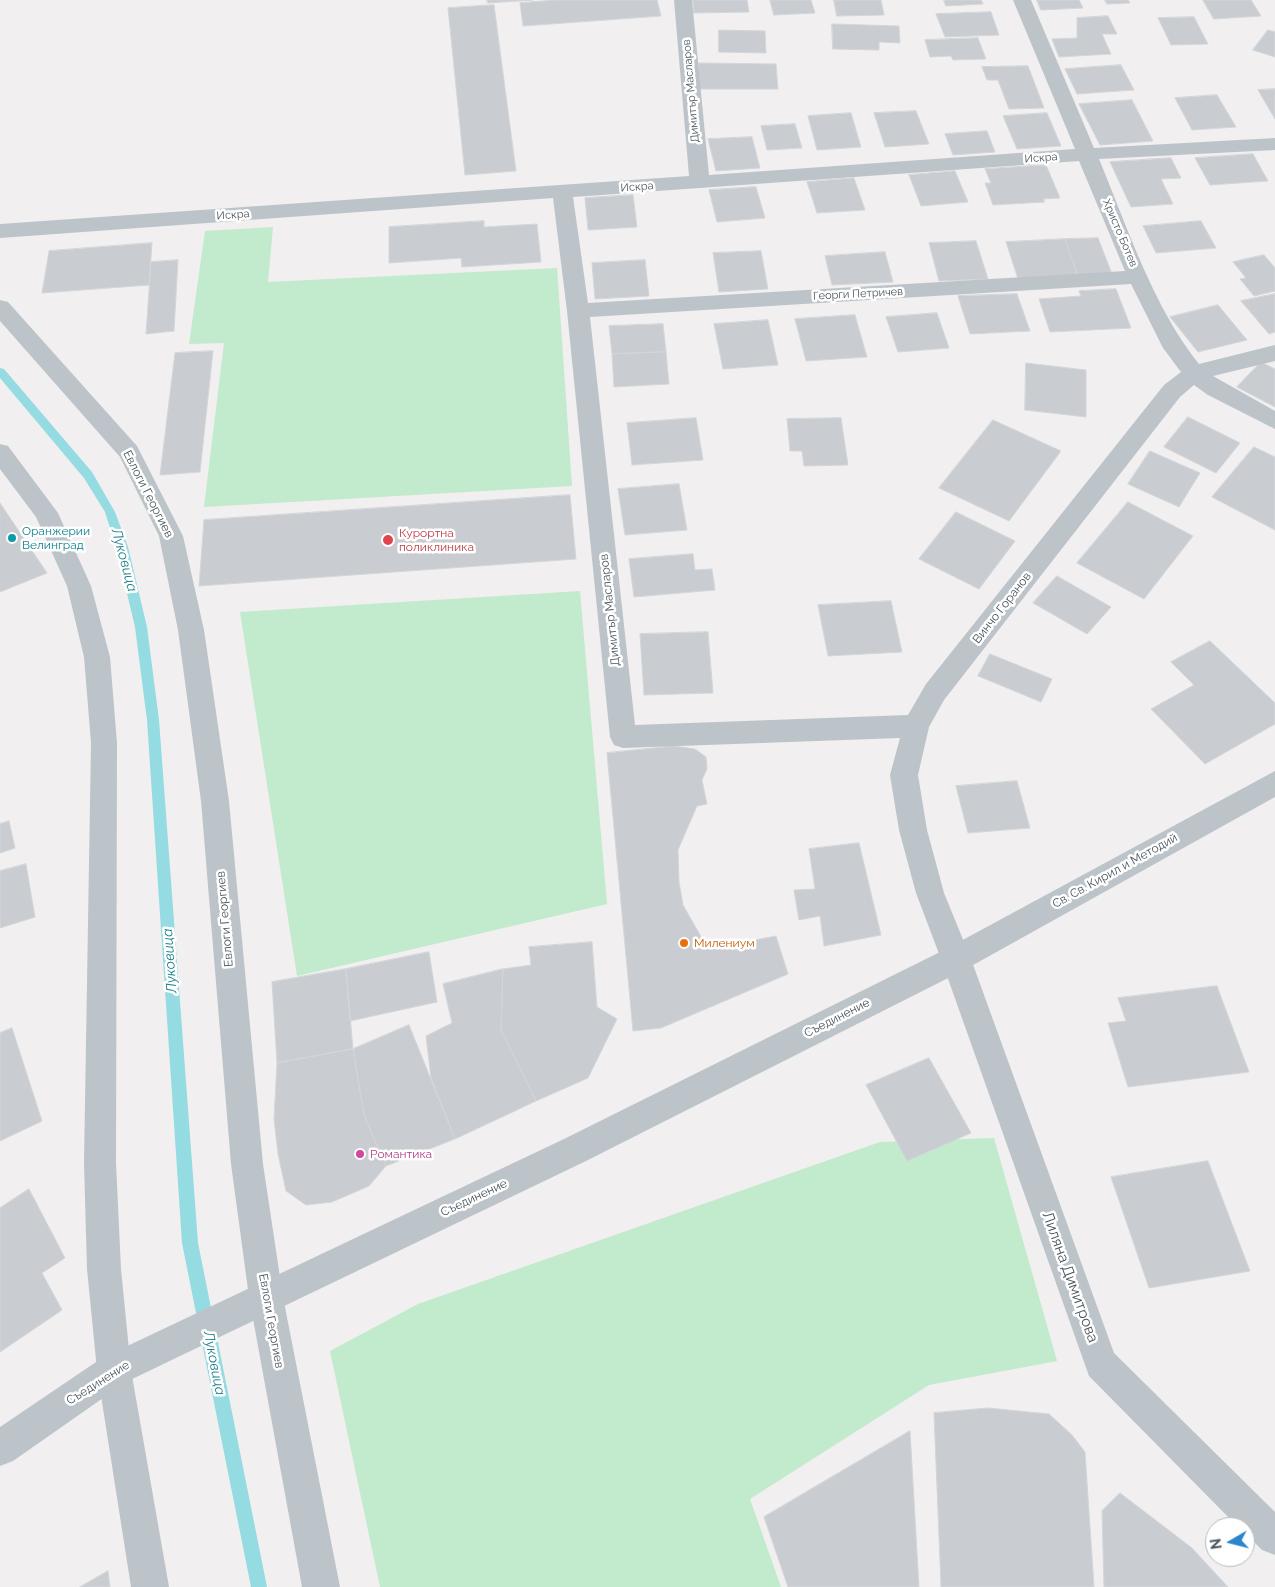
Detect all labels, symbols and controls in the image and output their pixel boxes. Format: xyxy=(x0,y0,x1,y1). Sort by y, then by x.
street label: Димитър Масларов xyxy=(680,39,702,143)
street label: Искра xyxy=(1024,150,1058,166)
street label: Искра xyxy=(620,179,654,195)
street label: Христо Ботев xyxy=(1100,197,1140,269)
street label: Искра xyxy=(216,207,250,223)
street label: Георги Петричев xyxy=(813,285,903,303)
street label: Евлоги Георгиев xyxy=(120,448,176,540)
place label: Оранжерии Велинград xyxy=(22,524,90,552)
water label: Луковица xyxy=(107,526,141,594)
place label: Курортна поликлиника xyxy=(399,526,474,554)
marker: Оранжерии Велинград xyxy=(6,532,18,544)
marker: Курортна поликлиника xyxy=(381,533,395,547)
street label: Димитър Масларов xyxy=(597,553,623,667)
street label: Винчо Горанов xyxy=(970,570,1034,646)
street label: Св. Св. Кирил и Методий xyxy=(1050,831,1180,911)
street label: Евлоги Георгиев xyxy=(214,871,236,967)
water label: Луковица xyxy=(159,928,181,994)
place label: Милениум xyxy=(694,936,755,950)
marker: Милениум xyxy=(678,937,690,949)
street label: Съединение xyxy=(802,995,872,1041)
place label: Романтика xyxy=(370,1147,432,1161)
marker: Романтика xyxy=(354,1148,366,1160)
street label: Съединение xyxy=(438,1176,510,1220)
street label: Лиляна Димитрова xyxy=(1038,1209,1102,1345)
street label: Евлоги Георгиев xyxy=(256,1273,286,1369)
water label: Луковица xyxy=(200,1329,228,1397)
street label: Съединение xyxy=(64,1358,132,1408)
north arrow xyxy=(1205,1517,1255,1567)
text: N xyxy=(1207,1538,1225,1550)

